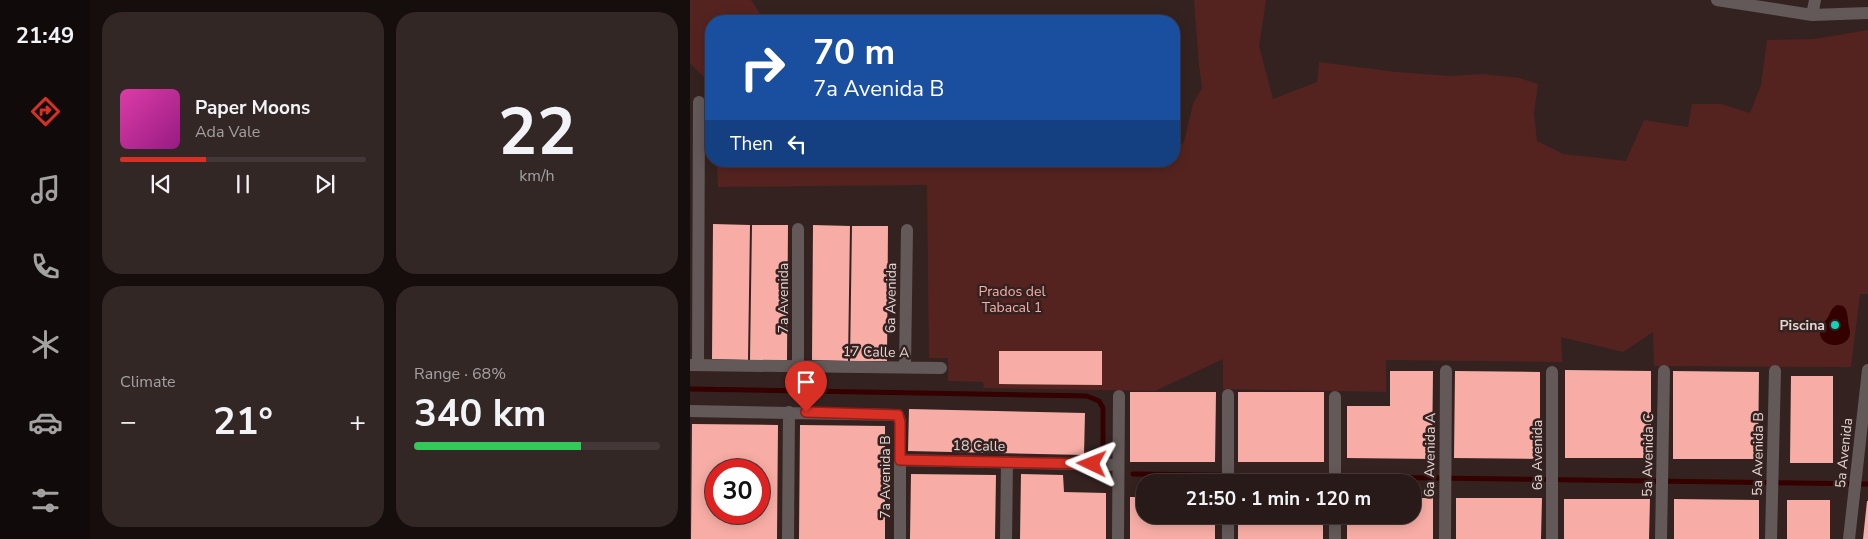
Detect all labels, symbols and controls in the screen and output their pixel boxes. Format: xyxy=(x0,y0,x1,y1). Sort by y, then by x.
text: 21:49 xyxy=(16,21,74,51)
text: 70 m xyxy=(813,29,895,76)
icon: right xyxy=(730,35,795,100)
text: 7a Avenida B xyxy=(813,74,944,104)
text: 22 xyxy=(498,88,576,177)
icon: directions xyxy=(28,94,63,129)
text: Paper Moons xyxy=(195,95,310,121)
text: Ada Vale xyxy=(195,121,260,143)
icon: left xyxy=(783,130,811,158)
text: Then xyxy=(730,131,773,157)
text: km/h xyxy=(519,165,555,187)
icon: previous xyxy=(147,170,175,198)
icon: pause xyxy=(229,170,257,198)
icon: next xyxy=(311,170,339,198)
icon: music xyxy=(28,172,63,207)
icon: phone xyxy=(28,249,63,284)
street label: 7a Avenida xyxy=(774,263,793,333)
street label: 6a Avenida xyxy=(881,263,901,333)
park label: Prados del Tabacal 1 xyxy=(978,282,1046,317)
place label: Piscina xyxy=(1779,316,1825,335)
marker: Piscina xyxy=(1829,319,1841,331)
icon: climate xyxy=(28,327,63,362)
street label: 17 Calle A xyxy=(843,342,909,362)
pin xyxy=(785,361,827,412)
text: Range · 68% xyxy=(414,363,506,385)
icon: arrive xyxy=(792,368,820,396)
text: Climate xyxy=(120,371,175,393)
text: 340 km xyxy=(414,388,546,439)
text: 21° xyxy=(213,396,273,447)
text: − xyxy=(120,403,137,441)
text: + xyxy=(349,403,366,441)
icon: car xyxy=(28,405,63,440)
street label: 5a Avenida B xyxy=(1748,412,1768,496)
street label: 6a Avenida A xyxy=(1420,413,1440,497)
street label: 5a Avenida C xyxy=(1638,413,1658,497)
street label: 5a Avenida xyxy=(1831,417,1857,489)
street label: 6a Avenida xyxy=(1528,420,1547,490)
street label: 7a Avenida B xyxy=(876,435,895,519)
street label: 18 Calle xyxy=(952,436,1006,456)
position arrow xyxy=(1065,437,1117,489)
speed limit sign: 30 xyxy=(705,459,770,524)
icon: filters xyxy=(28,483,63,518)
text: 21:50 · 1 min · 120 m xyxy=(1186,486,1371,512)

